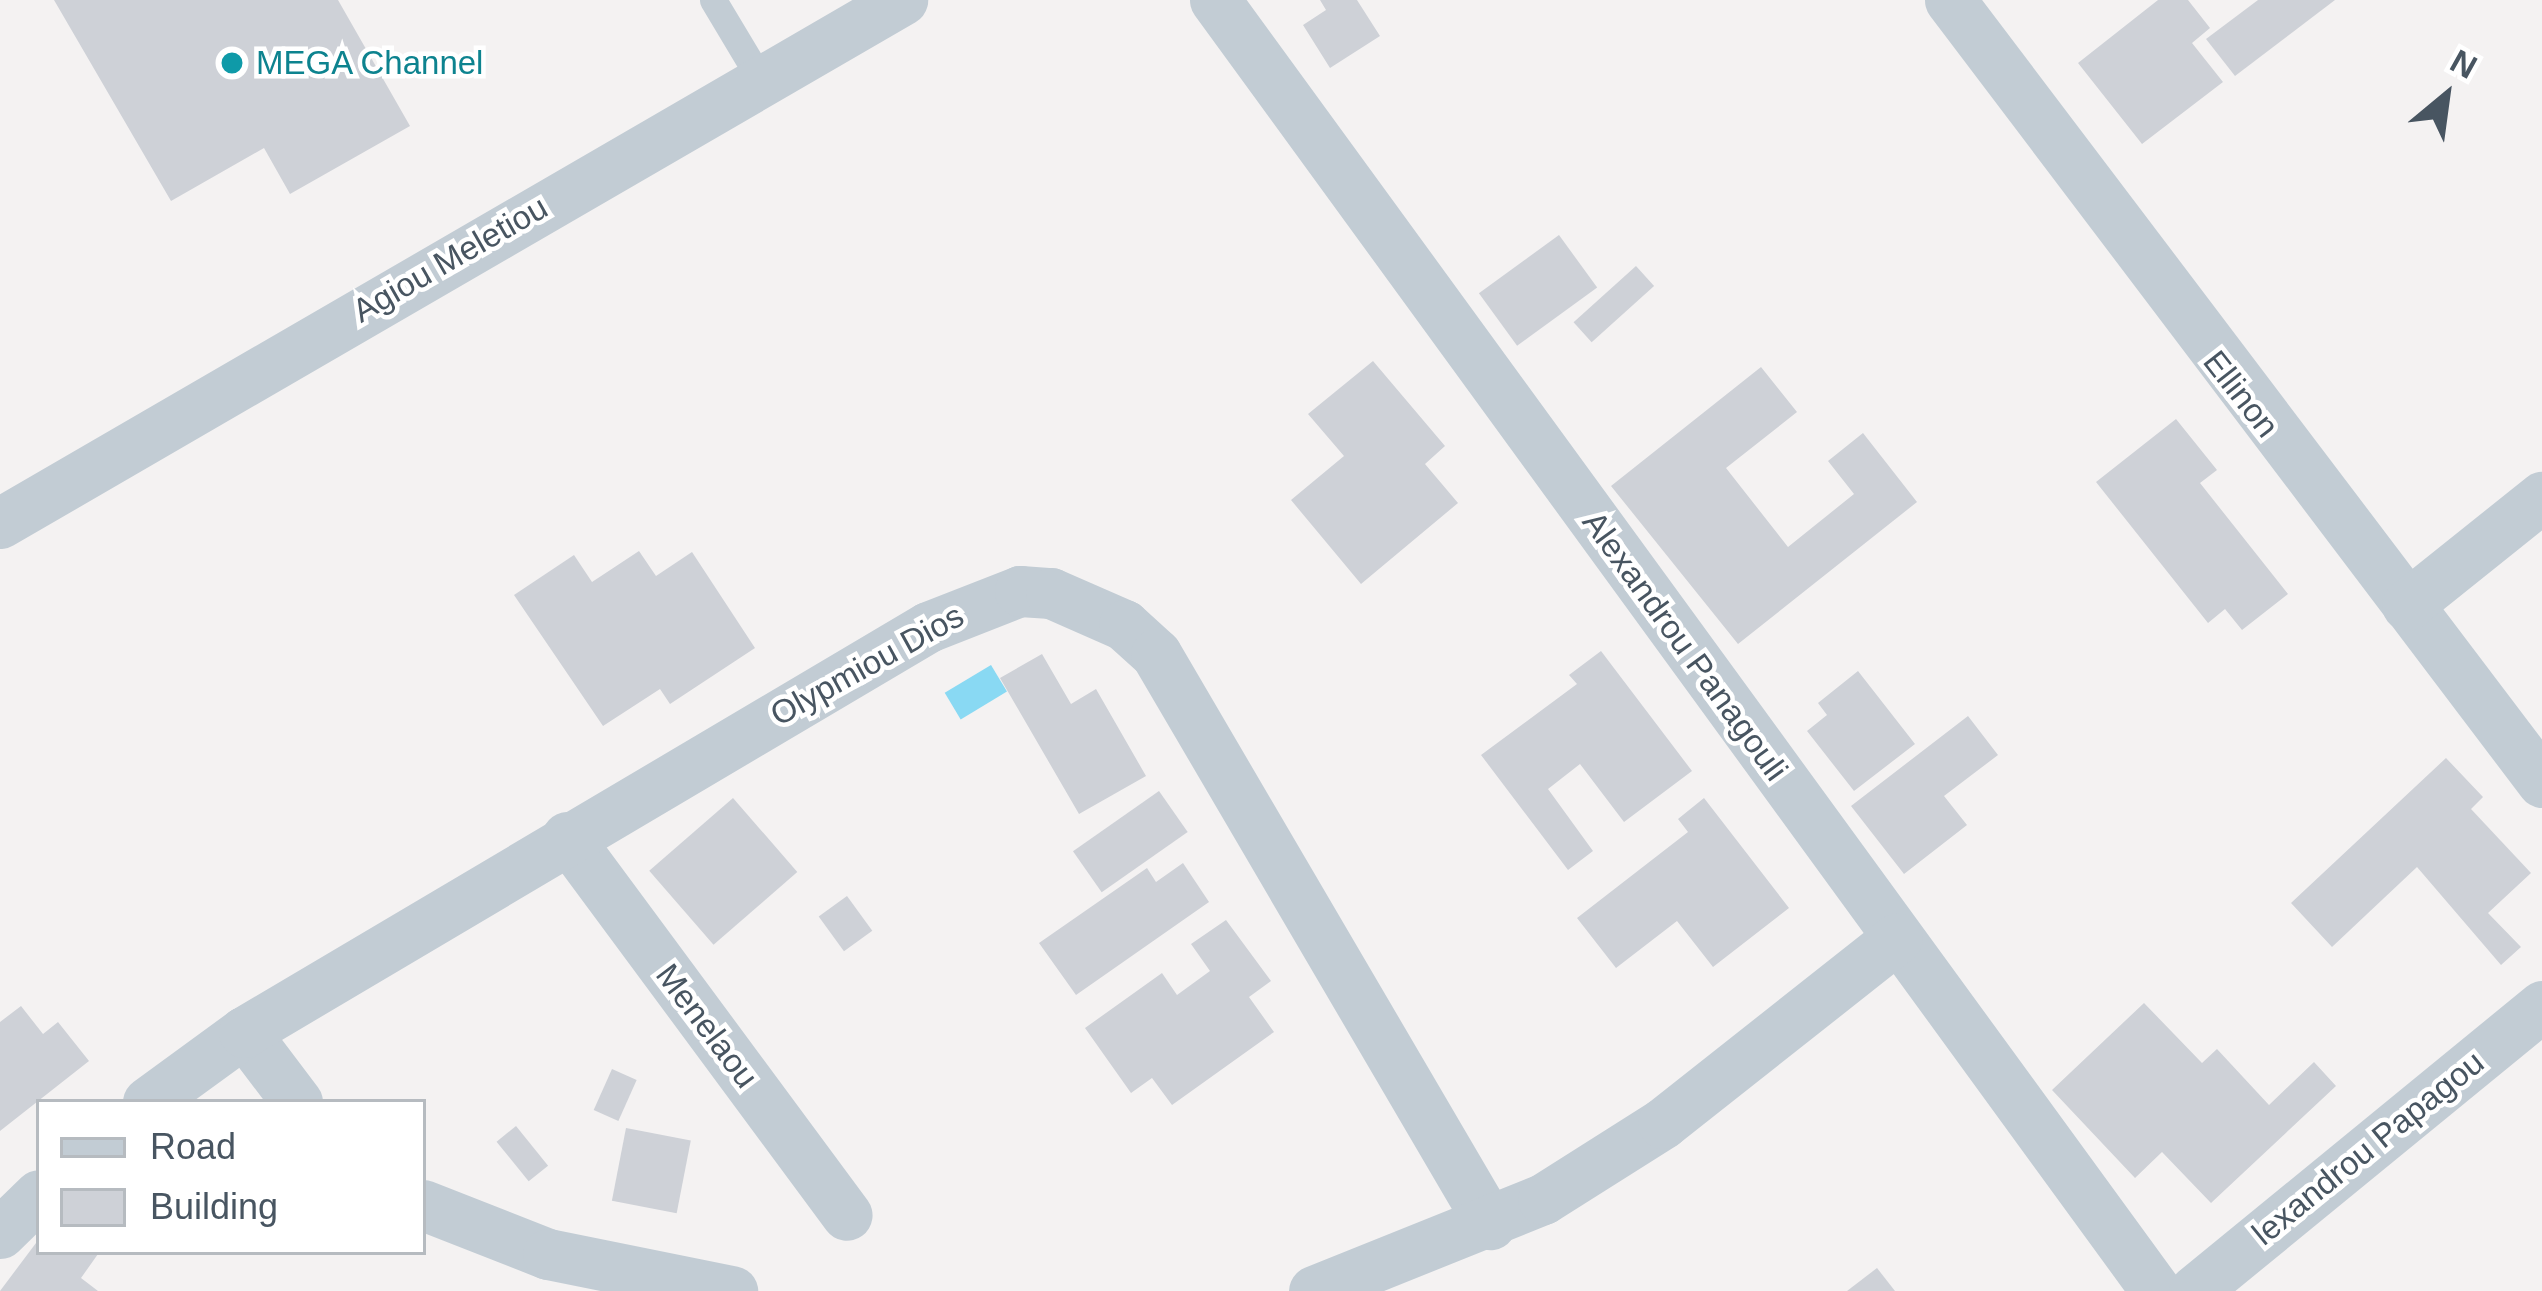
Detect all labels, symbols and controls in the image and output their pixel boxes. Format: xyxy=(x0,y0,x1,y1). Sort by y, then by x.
north arrow xyxy=(2386,36,2506,156)
text: N xyxy=(2444,42,2483,86)
place label: MEGA Channel xyxy=(256,43,485,83)
marker: MEGA Channel xyxy=(219,50,245,76)
street label: Agiou Meletiou xyxy=(346,187,554,331)
street label: Ellinon xyxy=(2195,343,2287,445)
street label: Alexandrou Panagouli xyxy=(1574,504,1796,788)
street label: Olypmiou Dios xyxy=(764,596,970,734)
street label: Menelaou xyxy=(648,956,766,1096)
street label: lexandrou Papagou xyxy=(2244,1043,2492,1253)
legend xyxy=(36,1099,426,1255)
text: Road xyxy=(150,1126,236,1167)
text: Building xyxy=(150,1186,278,1227)

